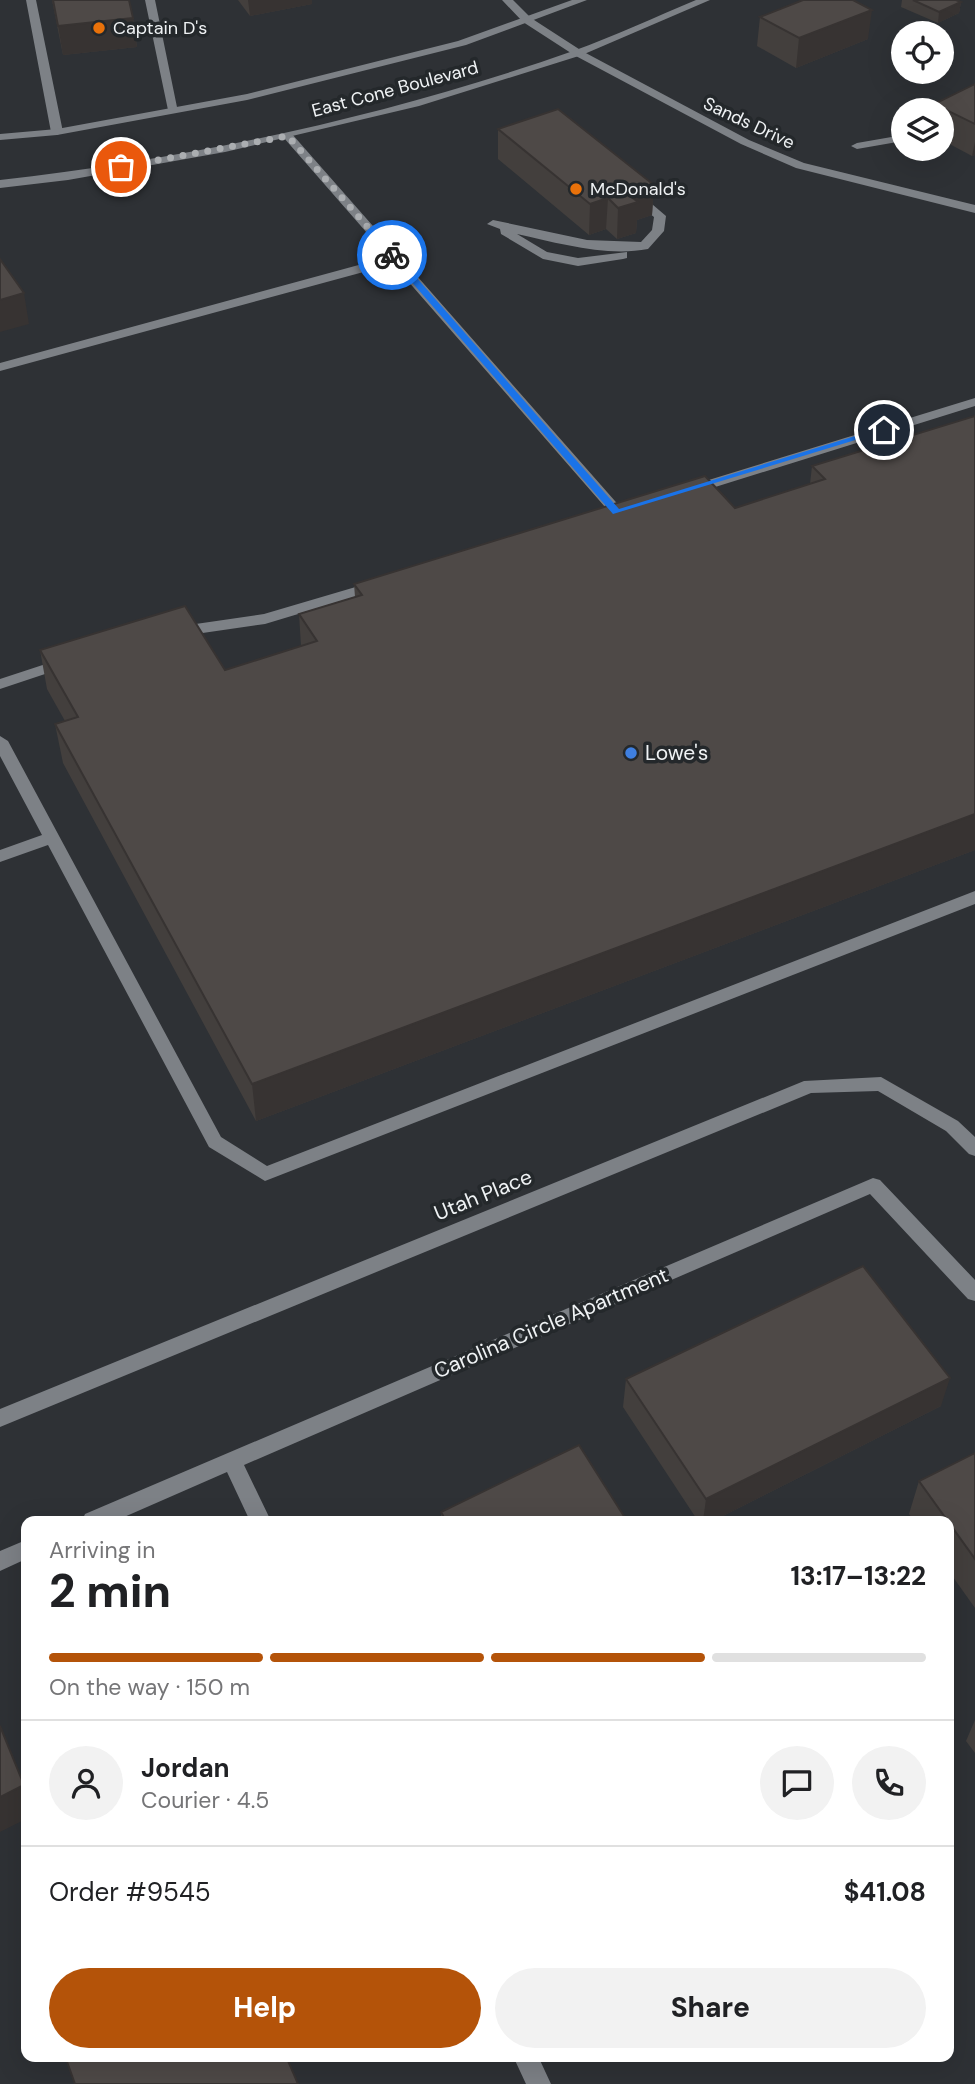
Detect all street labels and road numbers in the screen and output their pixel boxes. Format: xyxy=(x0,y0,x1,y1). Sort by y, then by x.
street label: East Cone Boulevard xyxy=(309,55,481,123)
street label: Sands Drive xyxy=(699,91,799,155)
street label: Utah Place xyxy=(430,1163,536,1227)
street label: Carolina Circle Apartment xyxy=(429,1261,673,1385)

